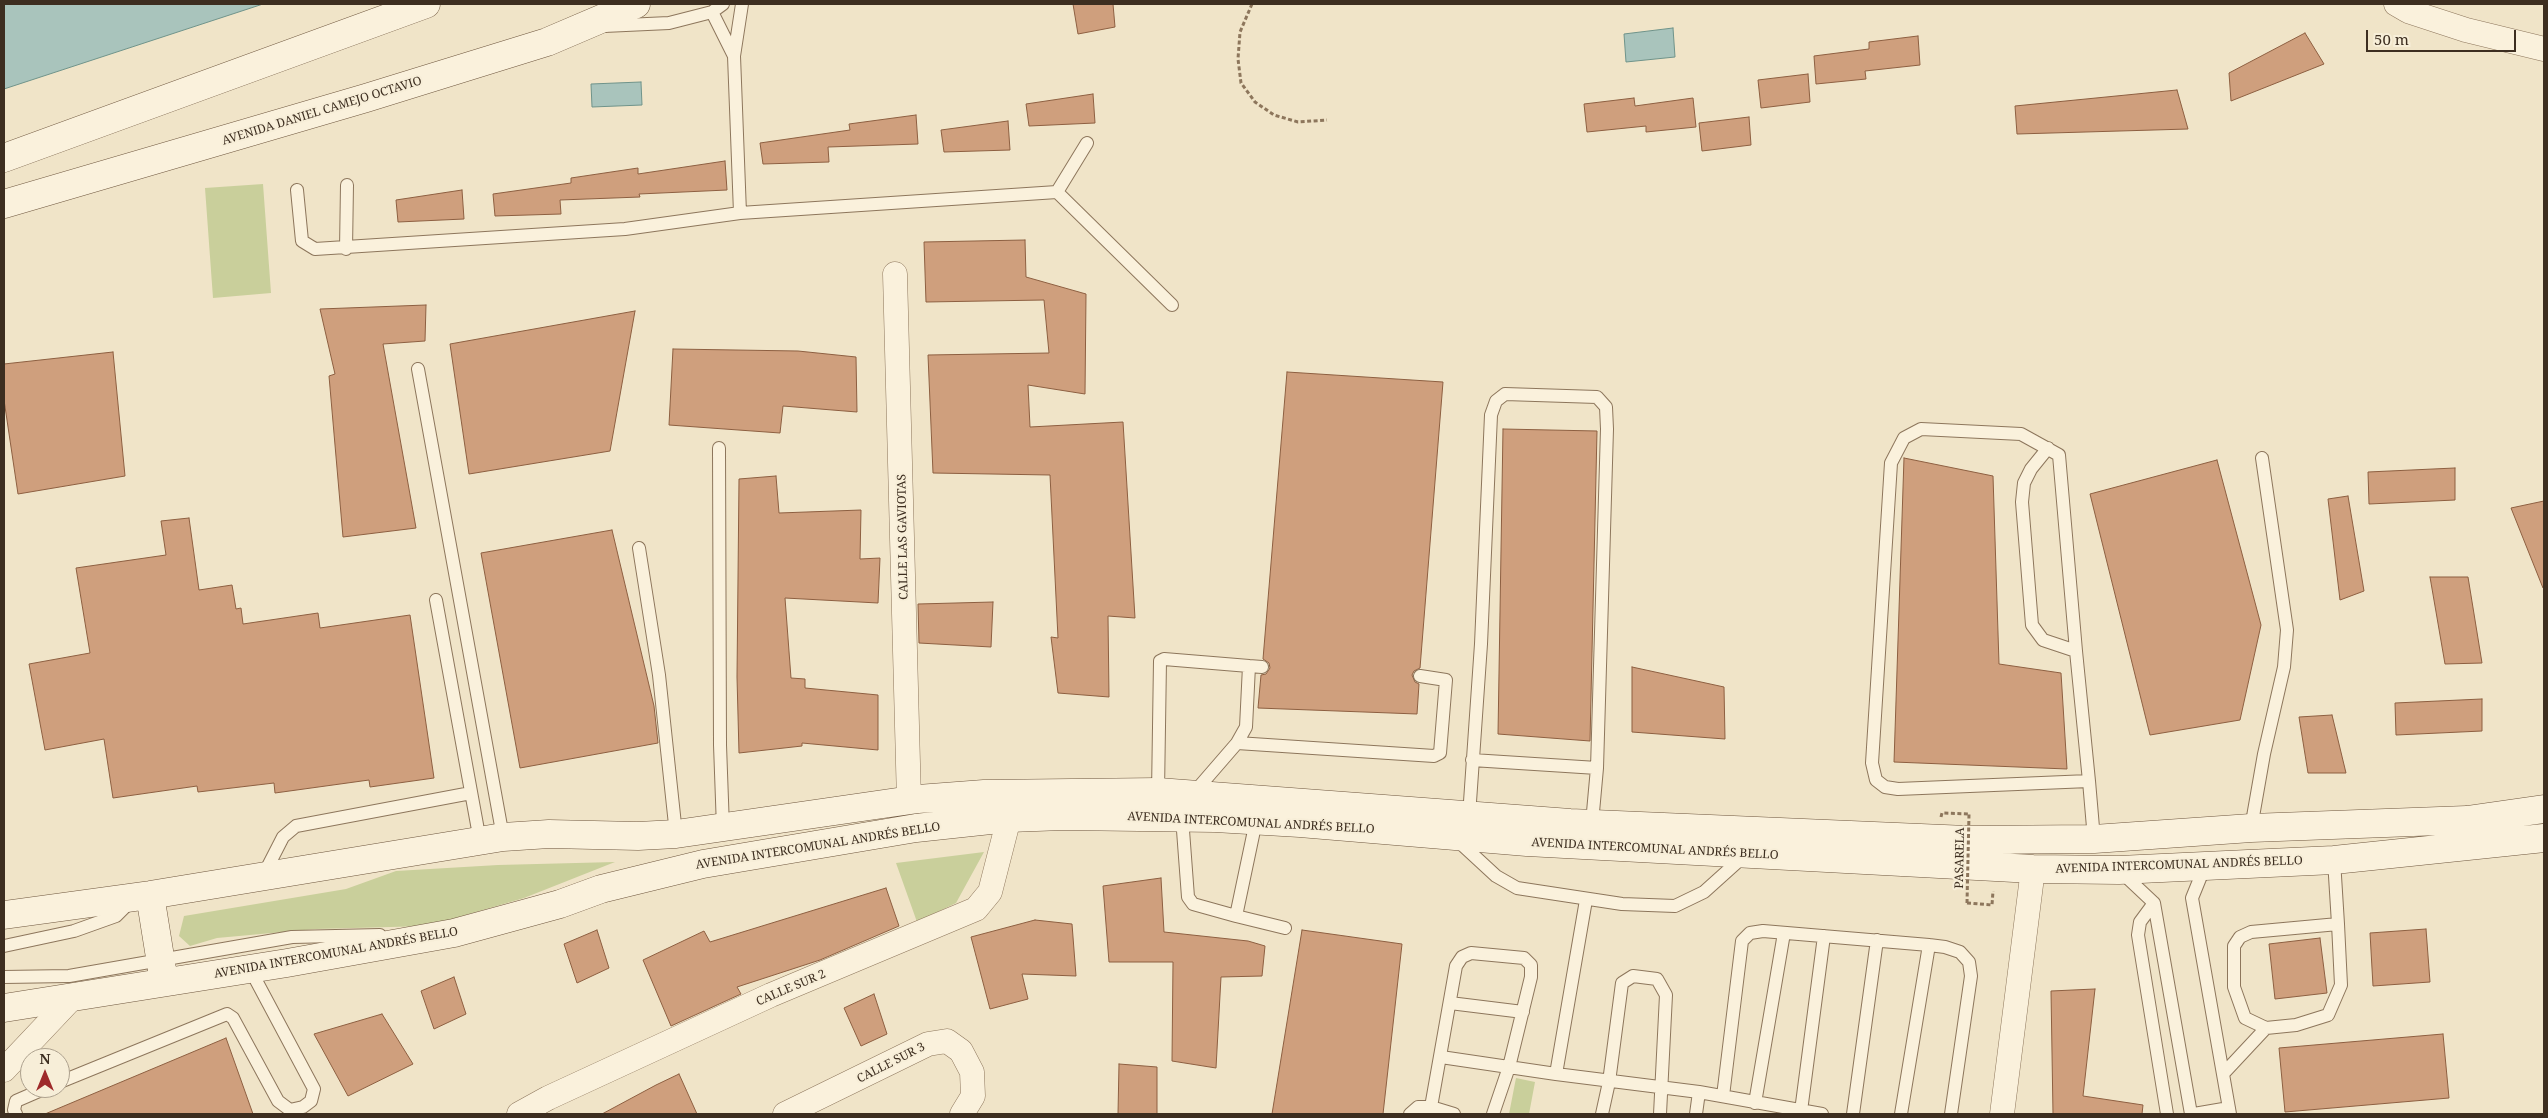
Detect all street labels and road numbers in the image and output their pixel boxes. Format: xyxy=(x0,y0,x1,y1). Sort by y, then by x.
street label: AVENIDA DANIEL CAMEJO OCTAVIO xyxy=(220,74,424,148)
street label: CALLE LAS GAVIOTAS xyxy=(895,474,911,600)
street label: AVENIDA INTERCOMUNAL ANDRÉS BELLO xyxy=(1127,809,1375,837)
street label: AVENIDA INTERCOMUNAL ANDRÉS BELLO xyxy=(695,820,941,872)
street label: PASARELA xyxy=(1952,827,1968,889)
street label: AVENIDA INTERCOMUNAL ANDRÉS BELLO xyxy=(1531,835,1779,863)
street label: AVENIDA INTERCOMUNAL ANDRÉS BELLO xyxy=(2055,853,2303,877)
street label: AVENIDA INTERCOMUNAL ANDRÉS BELLO xyxy=(213,924,459,982)
street label: CALLE SUR 2 xyxy=(754,967,828,1009)
street label: CALLE SUR 3 xyxy=(855,1040,927,1086)

